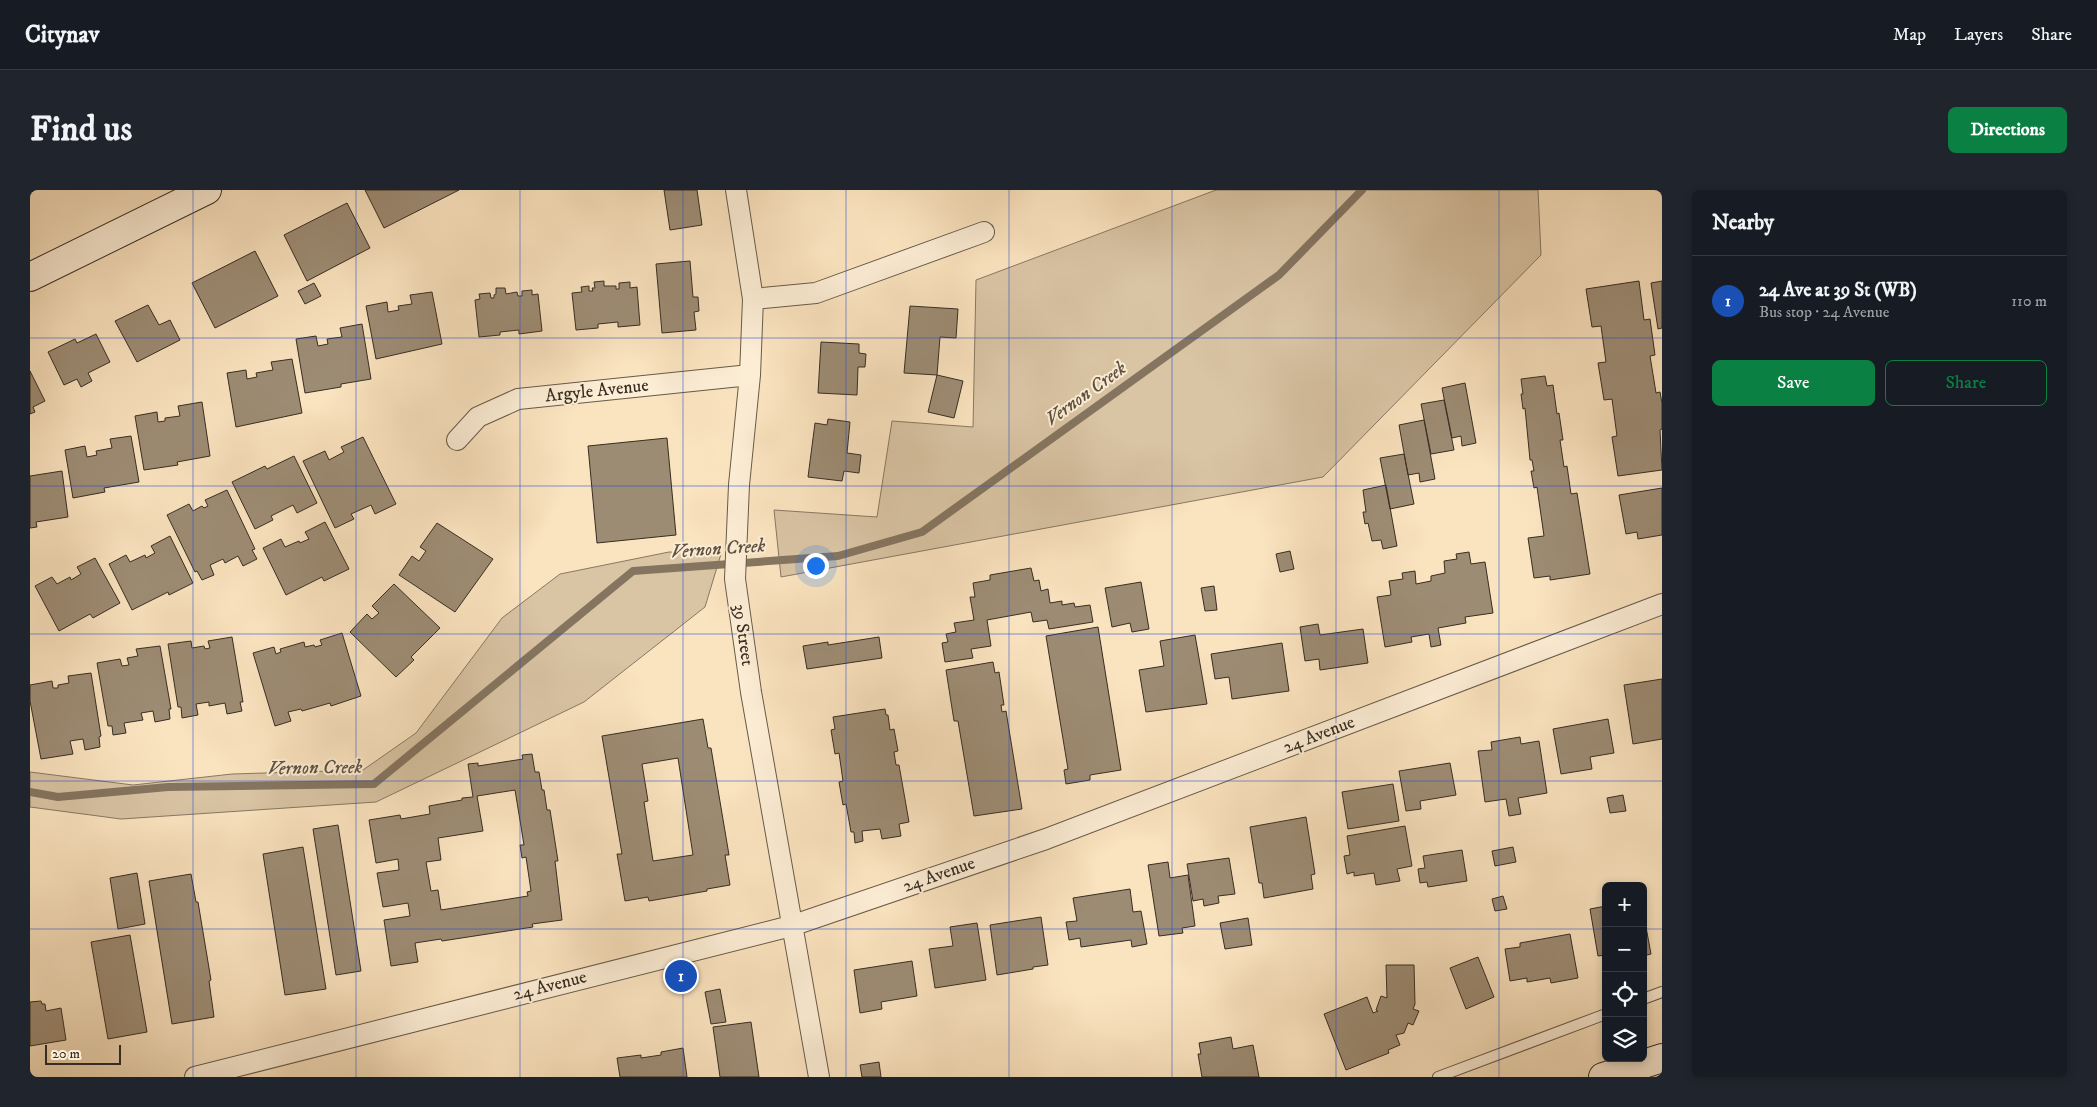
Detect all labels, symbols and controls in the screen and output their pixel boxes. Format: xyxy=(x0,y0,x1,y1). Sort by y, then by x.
text: Citynav xyxy=(25,20,99,50)
text: Map xyxy=(1893,24,1926,46)
text: Layers xyxy=(1954,24,2003,46)
text: Share xyxy=(2031,24,2072,46)
button: Directions xyxy=(1948,107,2067,153)
text: Find us xyxy=(30,108,132,152)
text: Nearby xyxy=(1712,210,1774,236)
text: 24 Ave at 39 St (WB) xyxy=(1759,279,1917,302)
text: 1 xyxy=(1725,291,1731,311)
text: 110 m xyxy=(2011,291,2047,311)
text: Bus stop · 24 Avenue xyxy=(1759,302,1889,322)
water label: Vernon Creek xyxy=(1041,357,1131,431)
button: Save xyxy=(1712,360,1875,406)
button: Share xyxy=(1885,360,2047,406)
street label: Argyle Avenue xyxy=(544,375,650,407)
water label: Vernon Creek xyxy=(670,534,766,564)
your location xyxy=(803,553,829,579)
street label: 39 Street xyxy=(728,603,758,668)
street label: 24 Avenue xyxy=(1280,711,1358,759)
water label: Vernon Creek xyxy=(267,756,363,780)
street label: 24 Avenue xyxy=(900,852,978,898)
map controls xyxy=(1602,882,1647,1062)
button: + xyxy=(1602,882,1647,927)
button: − xyxy=(1602,927,1647,972)
pin: 1 xyxy=(665,957,697,995)
street label: 24 Avenue xyxy=(511,966,589,1006)
button: locate xyxy=(1602,972,1647,1017)
button: layers xyxy=(1602,1017,1647,1062)
scale bar xyxy=(45,1042,121,1065)
text: 20 m xyxy=(52,1045,80,1063)

